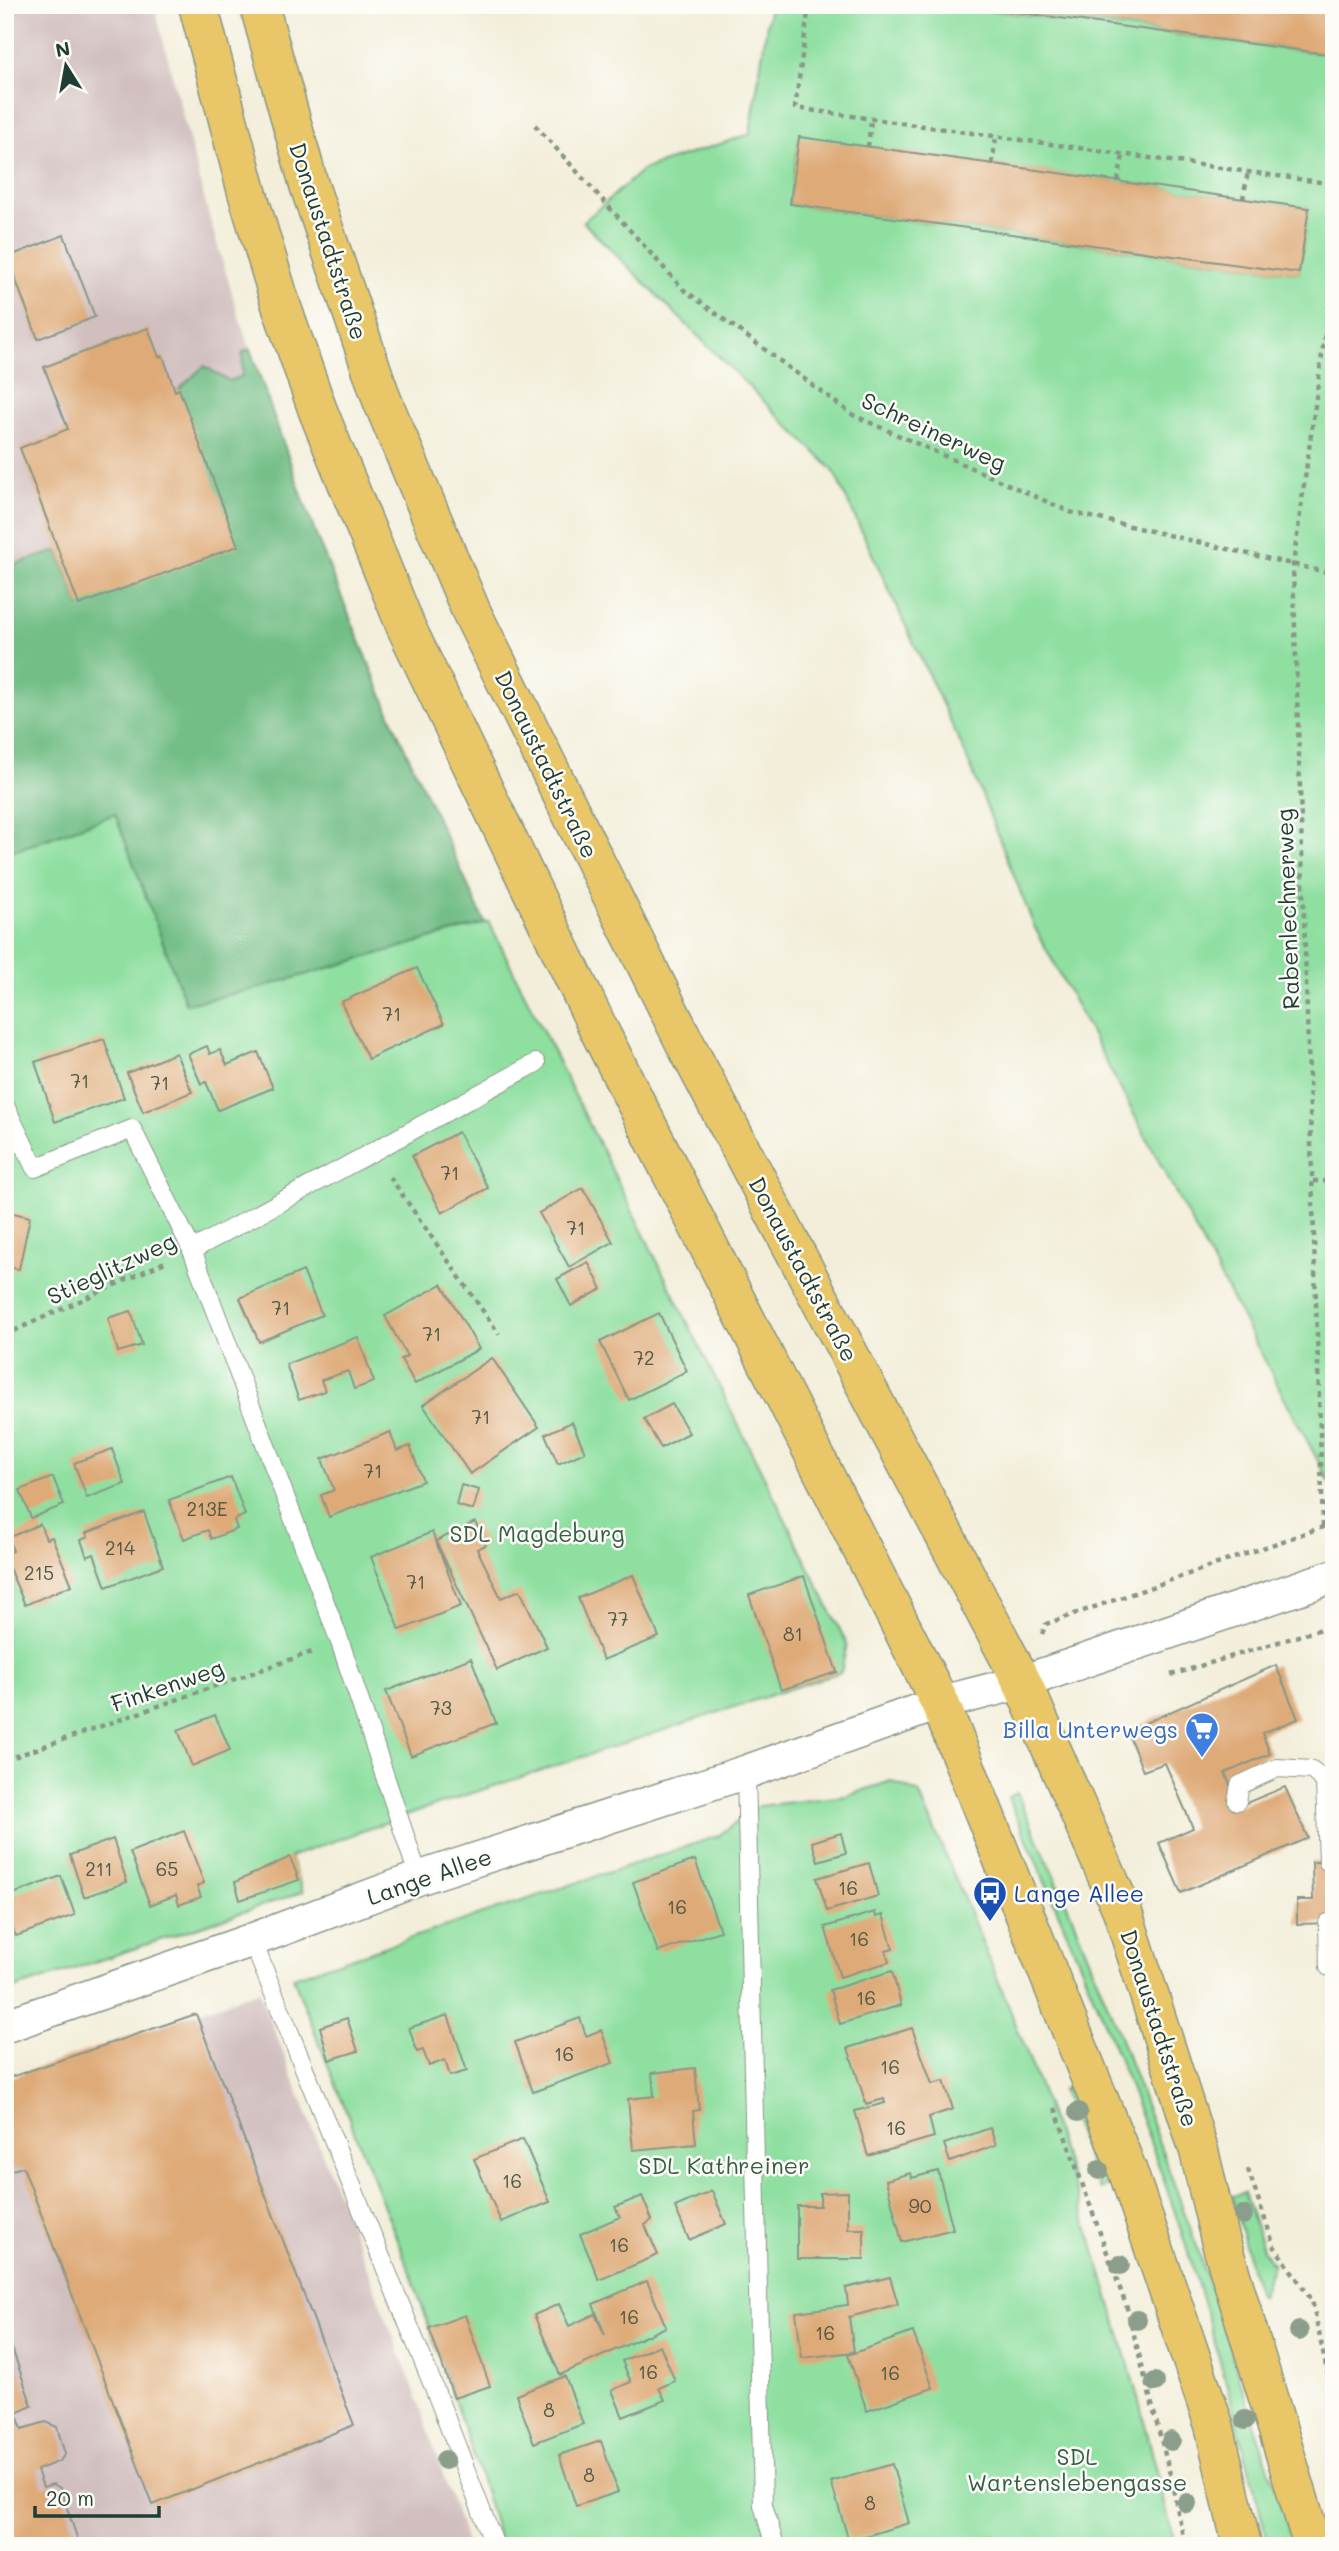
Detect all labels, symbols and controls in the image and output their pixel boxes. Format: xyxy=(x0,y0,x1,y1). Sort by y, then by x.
north arrow xyxy=(32,32,102,102)
text: N xyxy=(53,35,72,62)
street label: Donaustadtstraße xyxy=(283,139,375,343)
street label: Schreinerweg xyxy=(857,384,1011,478)
street label: Donaustadtstraße xyxy=(488,665,606,863)
street label: Rabenlechnerweg xyxy=(1268,808,1306,1010)
house number: 71 xyxy=(382,1001,402,1026)
house number: 71 xyxy=(70,1068,90,1093)
house number: 71 xyxy=(150,1070,170,1095)
house number: 71 xyxy=(440,1160,460,1185)
street label: Donaustadtstraße xyxy=(743,1171,865,1367)
house number: 71 xyxy=(566,1215,586,1240)
street label: Stieglitzweg xyxy=(42,1225,180,1311)
house number: 71 xyxy=(271,1295,291,1320)
house number: 71 xyxy=(422,1321,442,1346)
house number: 72 xyxy=(633,1345,655,1370)
house number: 71 xyxy=(471,1404,491,1429)
house number: 71 xyxy=(363,1458,383,1483)
house number: 213E xyxy=(186,1496,228,1521)
park label: SDL Magdeburg xyxy=(449,1518,625,1548)
house number: 214 xyxy=(105,1535,135,1560)
house number: 215 xyxy=(24,1560,54,1585)
house number: 71 xyxy=(406,1569,426,1594)
house number: 77 xyxy=(607,1606,629,1631)
house number: 81 xyxy=(783,1621,803,1646)
street label: Finkenweg xyxy=(107,1652,227,1718)
house number: 73 xyxy=(430,1695,452,1720)
supermarket icon: Billa Unterwegs xyxy=(1183,1710,1221,1759)
place label: Billa Unterwegs xyxy=(1003,1714,1178,1744)
street label: Lange Allee xyxy=(363,1841,495,1911)
house number: 211 xyxy=(85,1856,113,1881)
house number: 65 xyxy=(156,1856,178,1881)
bus stop icon: Lange Allee xyxy=(971,1874,1009,1923)
house number: 16 xyxy=(838,1875,858,1900)
place label: Lange Allee xyxy=(1014,1878,1144,1908)
house number: 16 xyxy=(667,1894,687,1919)
house number: 16 xyxy=(849,1926,869,1951)
street label: Donaustadtstraße xyxy=(1114,1926,1206,2130)
house number: 16 xyxy=(856,1985,876,2010)
house number: 16 xyxy=(554,2041,574,2066)
house number: 16 xyxy=(880,2054,900,2079)
house number: 16 xyxy=(886,2115,906,2140)
park label: SDL Kathreiner xyxy=(639,2150,809,2180)
house number: 16 xyxy=(502,2168,522,2193)
house number: 90 xyxy=(909,2193,932,2218)
house number: 16 xyxy=(609,2232,629,2257)
house number: 16 xyxy=(619,2304,639,2329)
house number: 16 xyxy=(815,2320,835,2345)
house number: 16 xyxy=(638,2359,658,2384)
house number: 16 xyxy=(880,2360,900,2385)
house number: 8 xyxy=(543,2397,555,2422)
park label: SDL Wartenslebengasse xyxy=(967,2441,1187,2497)
house number: 8 xyxy=(583,2462,595,2487)
scale bar xyxy=(35,2474,159,2518)
text: 20 m xyxy=(46,2484,94,2511)
house number: 8 xyxy=(864,2490,876,2515)

